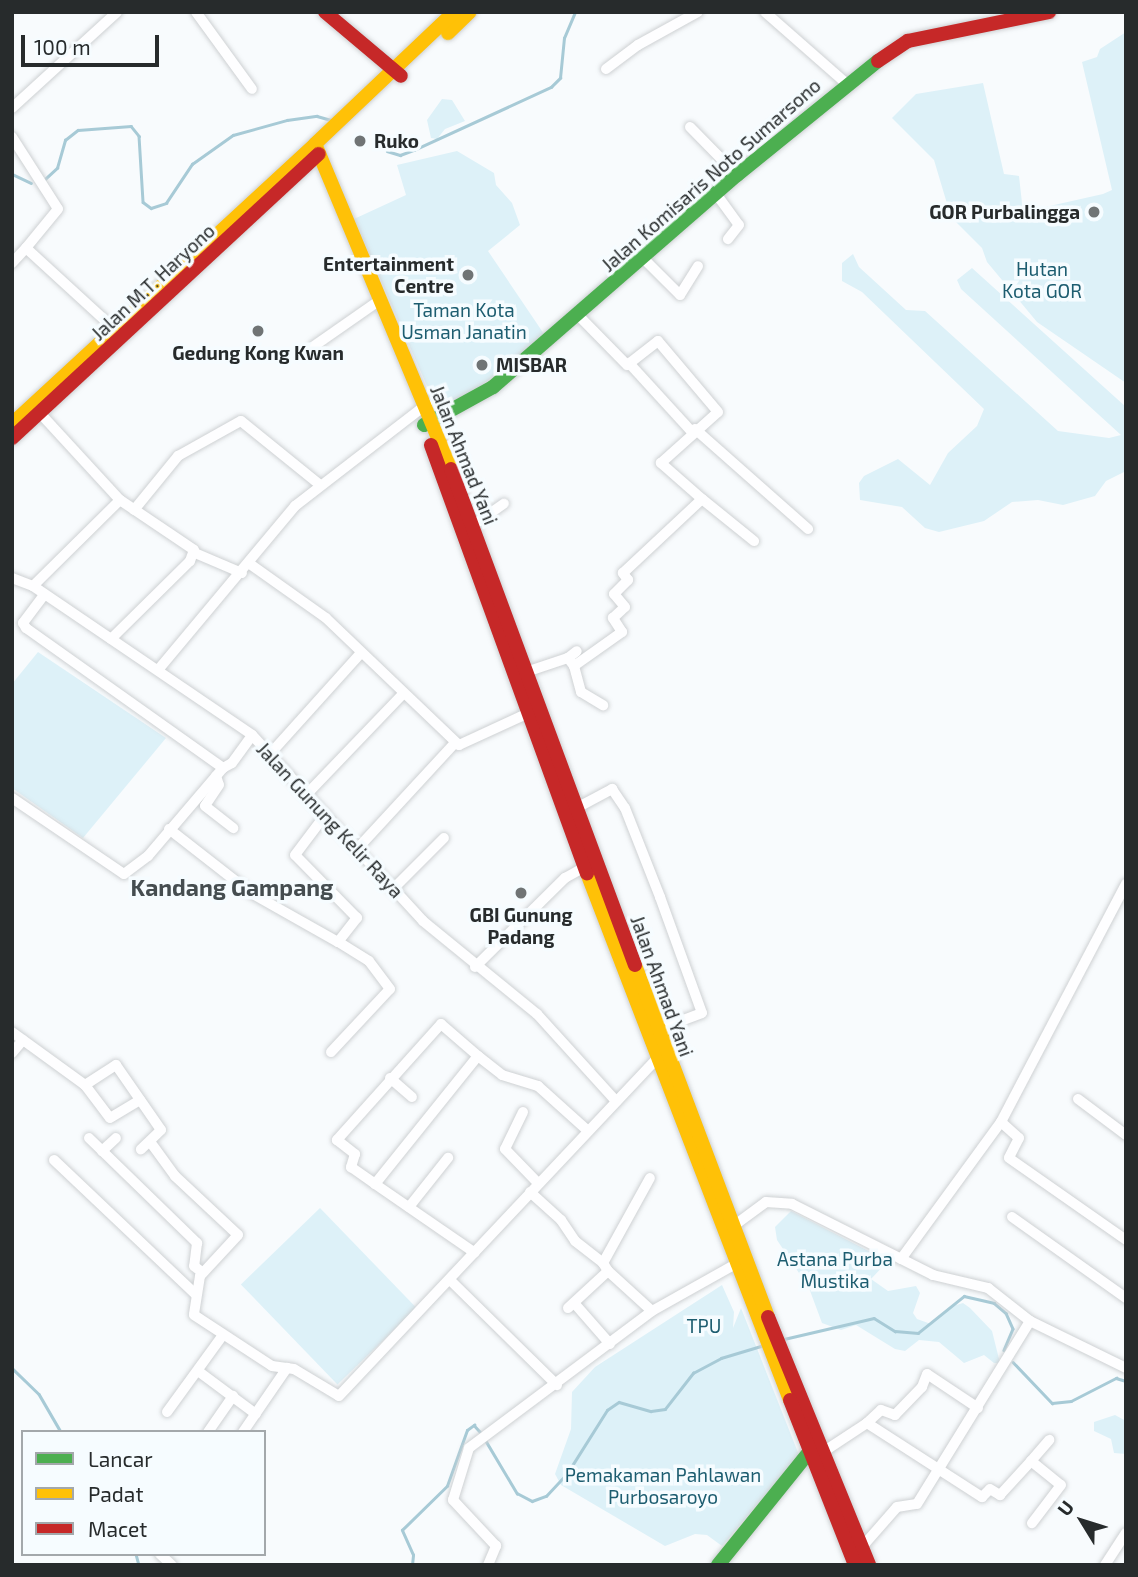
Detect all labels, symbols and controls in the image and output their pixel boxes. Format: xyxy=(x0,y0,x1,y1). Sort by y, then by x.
scale bar xyxy=(24,21,163,65)
text: 100 m xyxy=(34,34,91,59)
street label: Jalan Komisaris Noto Sumarsono xyxy=(597,74,825,276)
place label: Ruko xyxy=(374,130,419,152)
marker: Ruko xyxy=(352,133,368,149)
place label: GOR Purbalingga xyxy=(929,201,1080,223)
marker: GOR Purbalingga xyxy=(1086,204,1102,220)
street label: Jalan M.T. Haryono xyxy=(87,219,219,345)
place label: Entertainment Centre xyxy=(323,253,454,297)
park label: Hutan Kota GOR xyxy=(1002,258,1082,302)
marker: Entertainment Centre xyxy=(460,267,476,283)
park label: Taman Kota Usman Janatin xyxy=(401,299,527,343)
marker: Gedung Kong Kwan xyxy=(250,323,266,339)
place label: Gedung Kong Kwan xyxy=(172,342,344,364)
place label: MISBAR xyxy=(496,354,567,376)
marker: MISBAR xyxy=(474,357,490,373)
street label: Jalan Ahmad Yani xyxy=(425,382,503,528)
street label: Jalan Gunung Kelir Raya xyxy=(252,737,408,903)
district label: Kandang Gampang xyxy=(131,873,333,901)
marker: GBI Gunung Padang xyxy=(513,885,529,901)
place label: GBI Gunung Padang xyxy=(470,904,572,948)
street label: Jalan Ahmad Yani xyxy=(626,912,698,1060)
park label: Astana Purba Mustika xyxy=(777,1248,893,1292)
park label: TPU xyxy=(687,1315,721,1337)
legend xyxy=(21,1430,266,1556)
text: Lancar xyxy=(88,1446,153,1471)
park label: Pemakaman Pahlawan Purbosaroyo xyxy=(565,1464,761,1508)
text: Padat xyxy=(88,1481,143,1506)
north arrow xyxy=(1047,1486,1117,1556)
text: U xyxy=(1052,1496,1078,1520)
text: Macet xyxy=(88,1516,147,1541)

